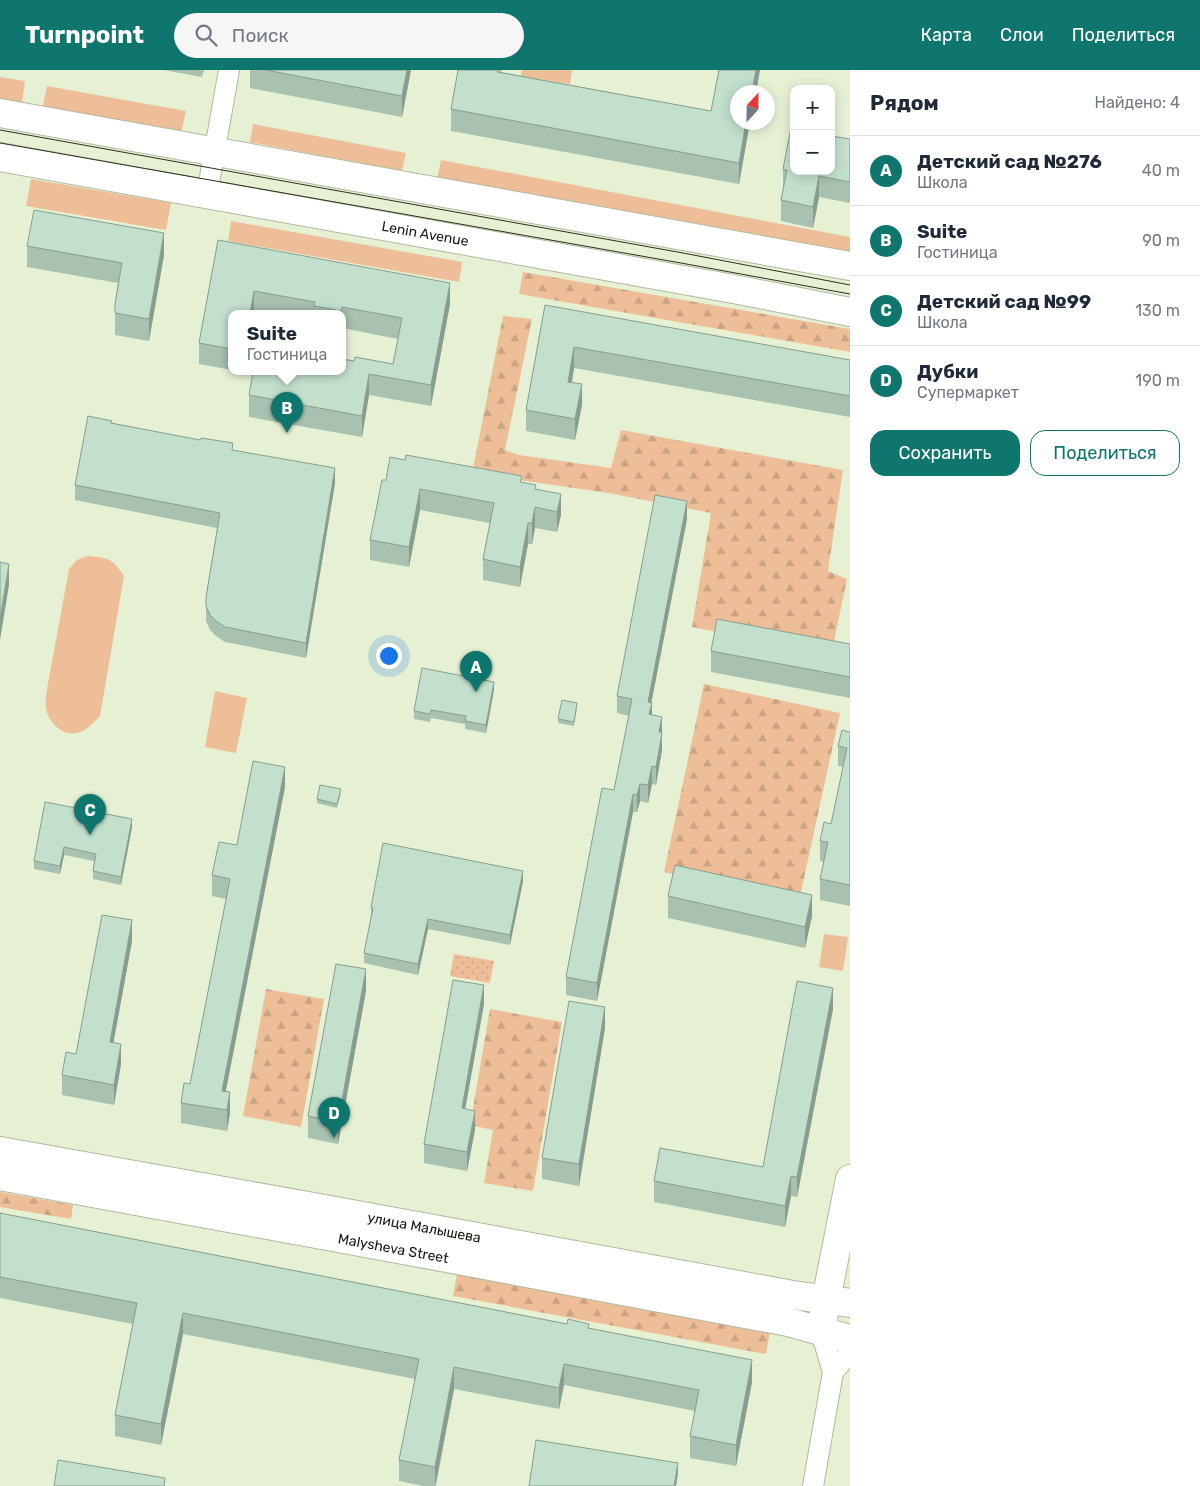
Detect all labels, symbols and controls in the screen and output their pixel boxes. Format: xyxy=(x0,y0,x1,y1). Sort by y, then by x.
search box xyxy=(174,13,524,58)
text: Turnpoint xyxy=(25,21,144,49)
icon: search xyxy=(192,21,220,49)
text: Поиск xyxy=(232,24,289,47)
text: Карта xyxy=(921,24,972,46)
text: Слои xyxy=(1000,24,1044,46)
text: Поделиться xyxy=(1072,24,1175,46)
north arrow xyxy=(730,85,775,130)
map controls xyxy=(790,85,835,175)
button: + xyxy=(790,85,835,130)
text: Рядом xyxy=(870,90,939,115)
text: Найдено: 4 xyxy=(1095,93,1180,112)
button: − xyxy=(790,130,835,175)
text: Детский сад №276 xyxy=(917,150,1102,173)
text: A xyxy=(880,161,892,180)
text: 40 m xyxy=(1142,161,1180,180)
text: Школа xyxy=(917,173,968,192)
street label: Lenin Avenue xyxy=(380,217,470,250)
text: Suite xyxy=(917,220,967,243)
text: B xyxy=(880,231,892,250)
text: 90 m xyxy=(1142,231,1180,250)
text: Гостиница xyxy=(917,243,998,262)
text: Детский сад №99 xyxy=(917,290,1091,313)
text: C xyxy=(880,301,892,320)
text: 130 m xyxy=(1135,301,1180,320)
popup xyxy=(228,310,346,375)
text: Школа xyxy=(917,313,968,332)
text: Suite xyxy=(247,322,297,345)
text: Гостиница xyxy=(247,345,327,364)
text: Дубки xyxy=(917,360,978,383)
text: D xyxy=(880,371,892,390)
text: 190 m xyxy=(1135,371,1180,390)
text: Супермаркет xyxy=(917,383,1019,402)
pin: B xyxy=(271,392,303,433)
button: Сохранить xyxy=(870,430,1020,476)
button: Поделиться xyxy=(1030,430,1180,476)
your location xyxy=(376,643,402,669)
pin: A xyxy=(460,651,492,692)
pin: C xyxy=(74,794,106,835)
pin: D xyxy=(318,1097,350,1138)
street label: улица Малышева xyxy=(366,1209,482,1246)
street label: Malysheva Street xyxy=(337,1230,451,1267)

